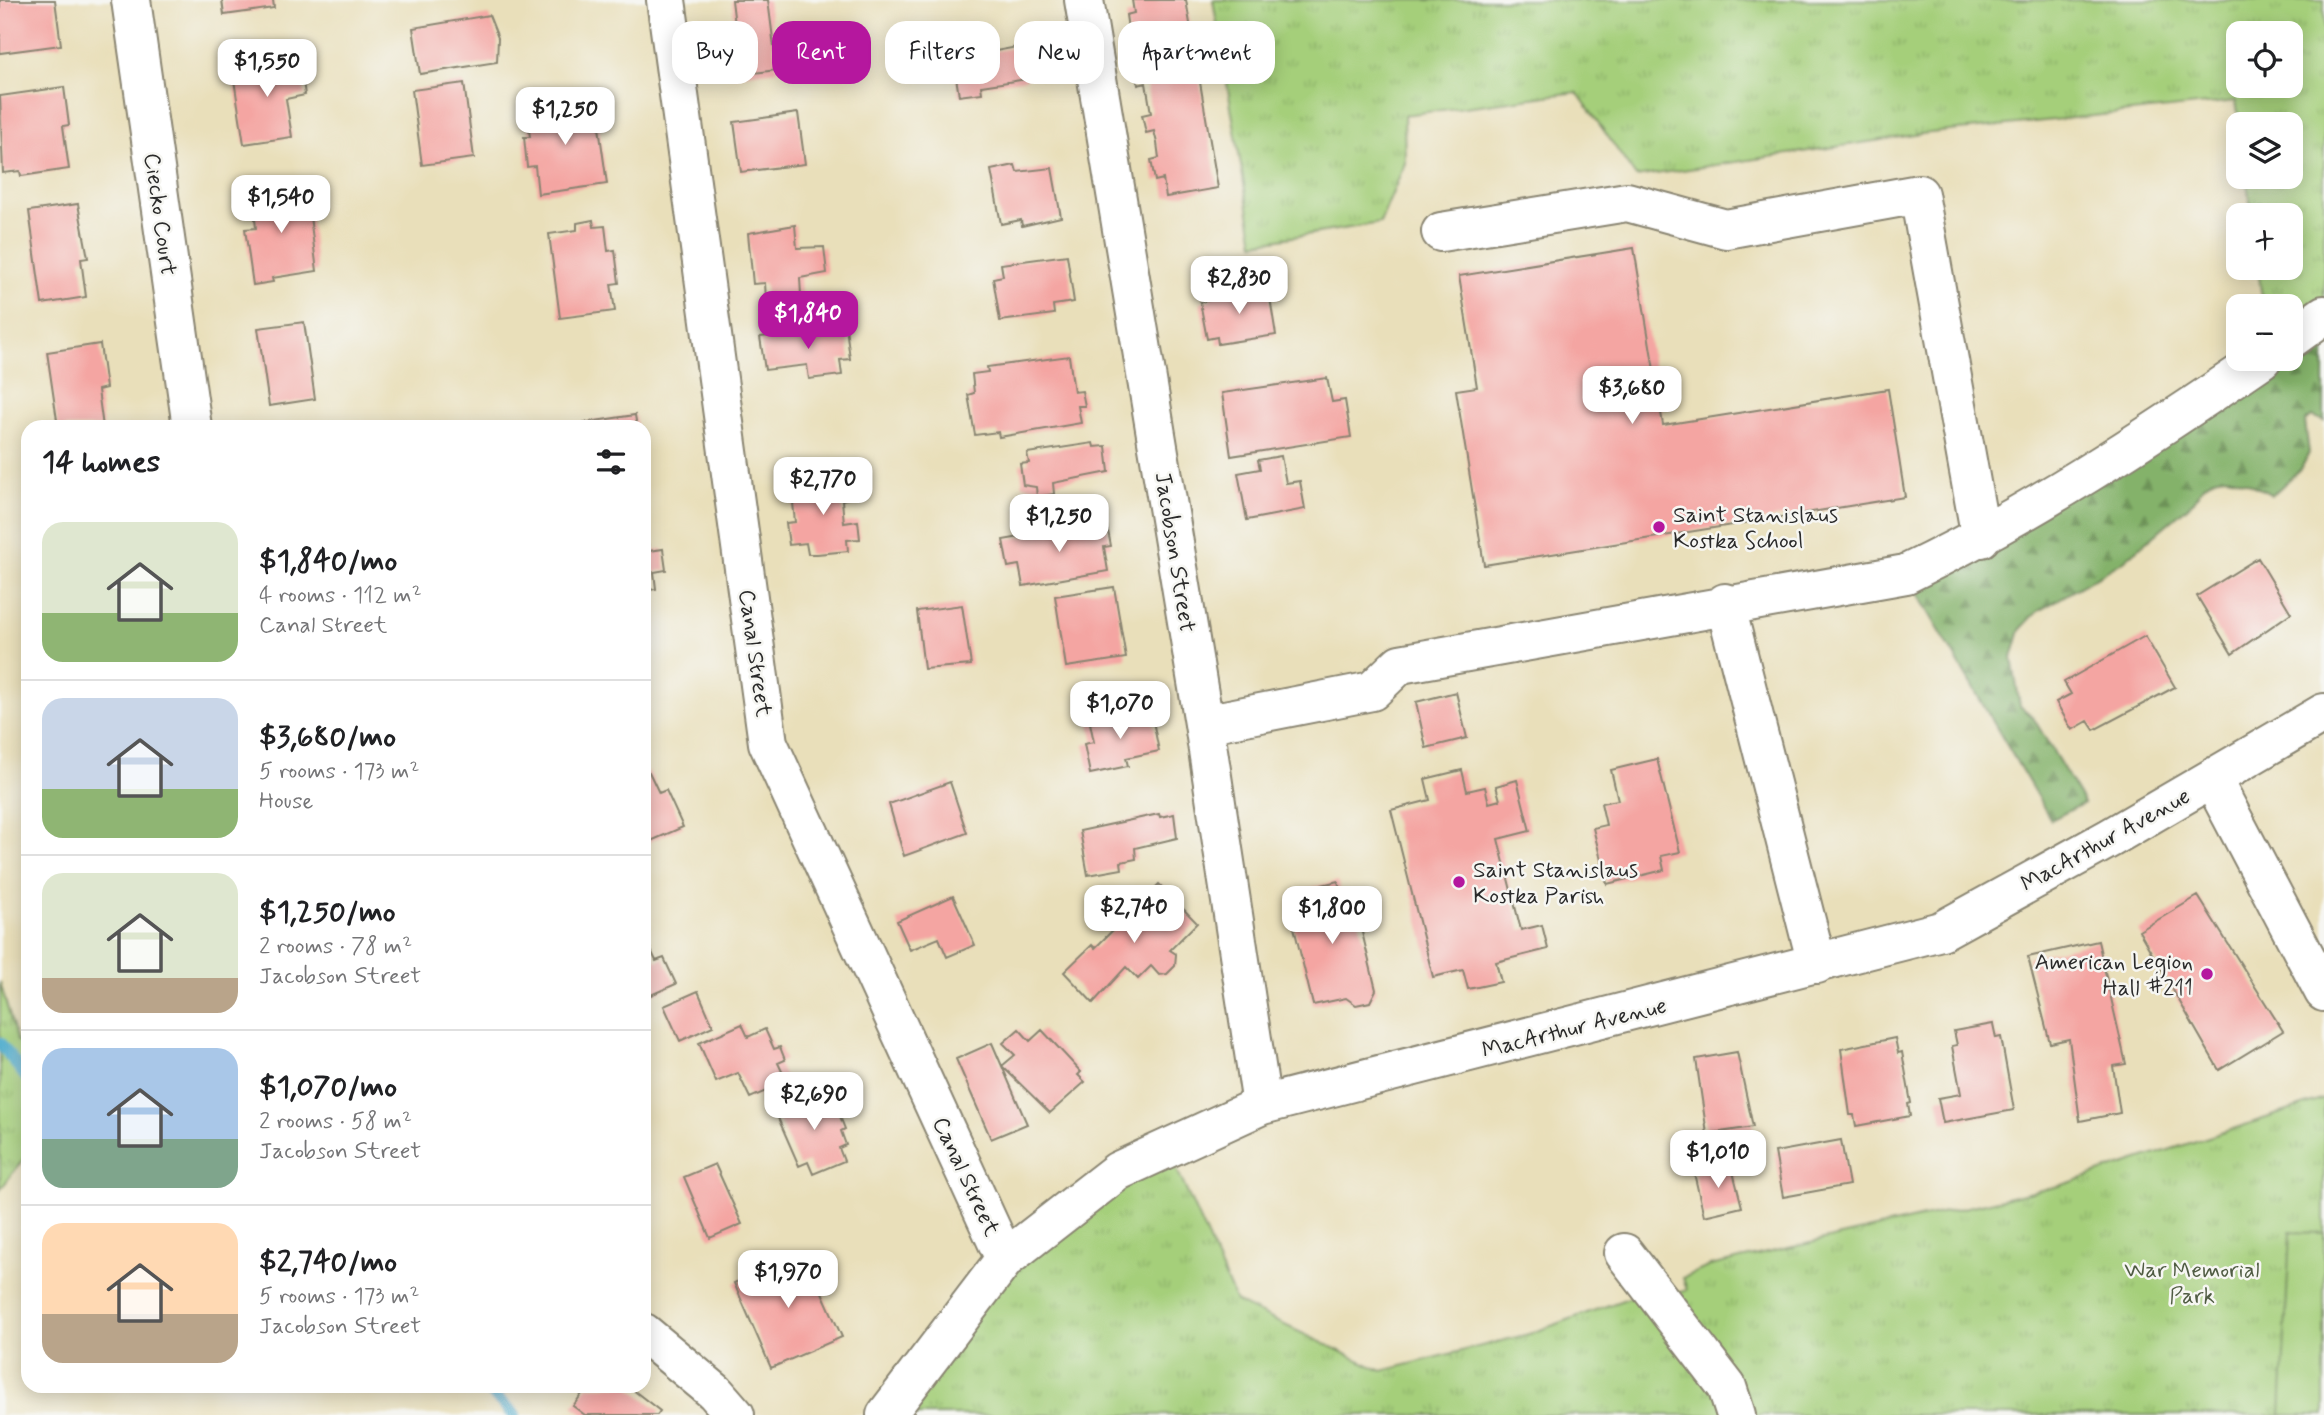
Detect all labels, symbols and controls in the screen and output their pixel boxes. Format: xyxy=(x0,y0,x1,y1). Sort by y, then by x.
chip: Buy xyxy=(672,21,758,84)
chip: Rent xyxy=(772,21,871,84)
chip: Filters xyxy=(885,21,1000,84)
chip: New xyxy=(1014,21,1104,84)
chip: Apartment xyxy=(1118,21,1275,84)
map controls xyxy=(2226,21,2303,371)
button: locate xyxy=(2226,21,2303,98)
pin: $1,550 xyxy=(210,40,324,99)
text: $1,550 xyxy=(234,47,300,77)
pin: $1,250 xyxy=(508,88,622,147)
text: $1,250 xyxy=(532,95,598,125)
button: layers xyxy=(2226,112,2303,189)
street label: Ciecko Court xyxy=(136,151,182,278)
pin: $1,540 xyxy=(224,176,338,235)
text: $1,540 xyxy=(247,183,315,213)
button: + xyxy=(2226,203,2303,280)
pin: $2,830 xyxy=(1182,256,1296,316)
text: $2,830 xyxy=(1207,264,1271,294)
pin: $1,840 xyxy=(751,292,865,351)
button: − xyxy=(2226,294,2303,371)
text: $1,840 xyxy=(774,299,842,329)
pin: $3,680 xyxy=(1575,366,1689,426)
text: $3,680 xyxy=(1599,374,1665,404)
text: 14 homes xyxy=(42,443,160,482)
icon: filters xyxy=(592,443,630,481)
pin: $2,770 xyxy=(766,458,880,517)
text: $2,770 xyxy=(789,465,857,495)
street label: Jacobson Street xyxy=(1147,470,1202,635)
pin: $1,250 xyxy=(1002,494,1116,554)
place label: Saint Stanislaus Kostka School xyxy=(1673,501,1838,557)
text: $1,250 xyxy=(1026,502,1092,532)
marker: Saint Stanislaus Kostka School xyxy=(1651,519,1667,535)
text: $1,840/mo xyxy=(259,542,397,581)
icon: home xyxy=(98,550,182,634)
text: 4 rooms · 112 m² xyxy=(259,581,422,611)
street label: Canal Street xyxy=(730,588,778,719)
text: Canal Street xyxy=(259,611,387,641)
pin: $1,070 xyxy=(1063,682,1177,741)
text: $1,070 xyxy=(1086,689,1154,719)
text: $3,680/mo xyxy=(259,718,396,757)
icon: home xyxy=(98,726,182,810)
text: 5 rooms · 173 m² xyxy=(259,757,419,787)
street label: MacArthur Avenue xyxy=(2016,782,2196,900)
text: House xyxy=(259,787,313,817)
place label: Saint Stanislaus Kostka Parish xyxy=(1473,856,1638,912)
marker: Saint Stanislaus Kostka Parish xyxy=(1451,874,1467,890)
pin: $2,740 xyxy=(1077,886,1191,945)
pin: $1,800 xyxy=(1275,886,1389,946)
text: $1,250/mo xyxy=(259,893,396,932)
text: $2,740 xyxy=(1100,893,1168,923)
text: $1,800 xyxy=(1298,894,1366,924)
icon: home xyxy=(98,901,182,985)
text: 2 rooms · 78 m² xyxy=(259,932,412,962)
place label: American Legion Hall #211 xyxy=(2034,948,2193,1004)
text: Jacobson Street xyxy=(259,962,421,992)
marker: American Legion Hall #211 xyxy=(2199,966,2215,982)
street label: MacArthur Avenue xyxy=(1479,991,1670,1066)
text: $1,070/mo xyxy=(259,1068,397,1107)
pin: $2,690 xyxy=(757,1072,871,1132)
icon: home xyxy=(98,1076,182,1160)
text: $2,690 xyxy=(780,1080,848,1110)
text: 2 rooms · 58 m² xyxy=(259,1107,412,1137)
street label: Canal Street xyxy=(924,1112,1006,1242)
pin: $1,010 xyxy=(1661,1130,1775,1190)
text: Jacobson Street xyxy=(259,1137,421,1167)
text: $1,010 xyxy=(1686,1138,1750,1168)
text: $2,740/mo xyxy=(259,1243,397,1282)
pin: $1,970 xyxy=(731,1250,845,1310)
icon: home xyxy=(98,1251,182,1335)
park label: War Memorial Park xyxy=(2124,1256,2260,1312)
text: $1,970 xyxy=(754,1258,822,1288)
text: 5 rooms · 173 m² xyxy=(259,1282,419,1312)
text: Jacobson Street xyxy=(259,1312,421,1342)

